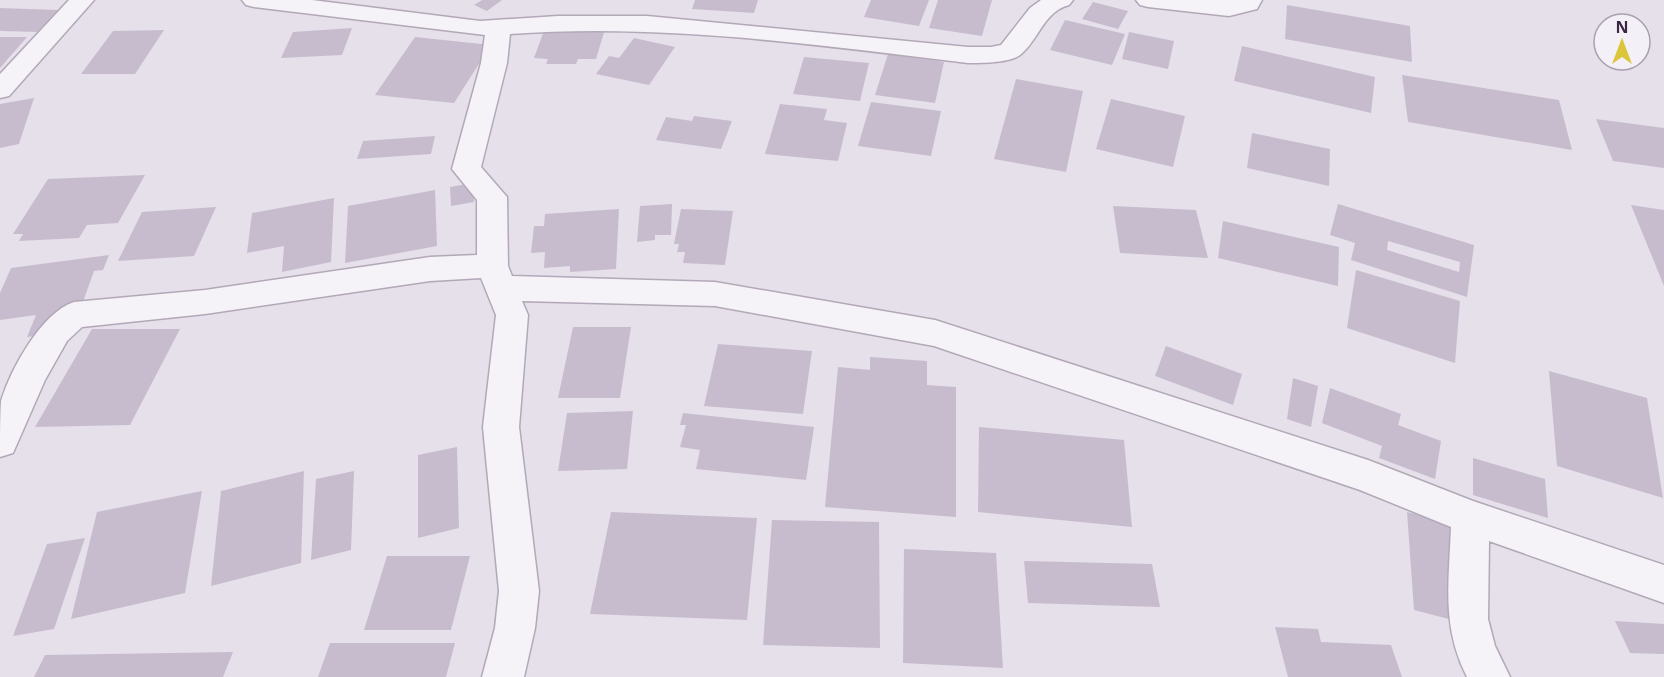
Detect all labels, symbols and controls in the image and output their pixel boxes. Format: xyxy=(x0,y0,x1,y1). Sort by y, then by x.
north arrow xyxy=(1592,12,1652,72)
text: N xyxy=(1615,16,1629,38)

